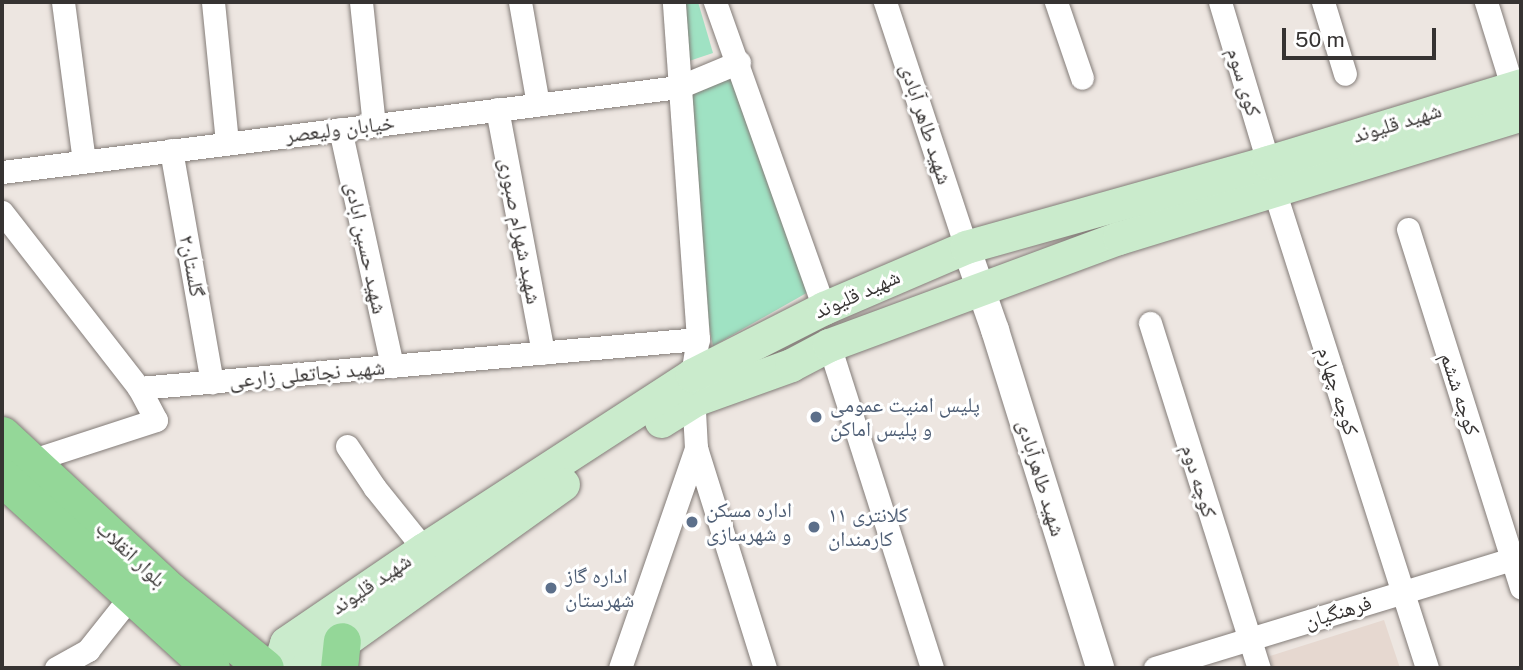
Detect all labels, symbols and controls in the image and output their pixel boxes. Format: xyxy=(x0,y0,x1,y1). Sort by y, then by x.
scale bar xyxy=(1285,14,1439,58)
text: 50 m xyxy=(1295,27,1345,52)
street label: کوی سوم xyxy=(1222,45,1266,119)
street label: شهید طاهر آبادی xyxy=(895,60,957,188)
street label: شهید قلیوند xyxy=(1350,98,1444,148)
street label: خیابان ولیعصر xyxy=(284,110,396,148)
street label: شهید شهرام صبوری xyxy=(493,156,547,306)
street label: شهید حسین ابادی xyxy=(340,180,392,316)
street label: گلستان۲ xyxy=(174,233,210,299)
street label: شهید قلیوند xyxy=(810,264,904,324)
street label: کوچه چهارم xyxy=(1312,344,1364,438)
street label: کوچه ششم xyxy=(1435,350,1485,438)
street label: شهید نجاتعلی زارعی xyxy=(228,355,386,393)
place label: پلیس امنیت عمومی و پلیس اماکن xyxy=(830,392,980,442)
marker: پلیس امنیت عمومی و پلیس اماکن xyxy=(808,409,824,425)
street label: شهید طاهرآبادی xyxy=(1011,417,1071,539)
street label: کوچه دوم xyxy=(1176,441,1222,521)
place label: اداره مسکن و شهرسازی xyxy=(706,497,792,547)
place label: کلانتری ۱۱ کارمندان xyxy=(828,502,908,552)
marker: اداره مسکن و شهرسازی xyxy=(684,514,700,530)
street label: بلوار انقلاب xyxy=(91,515,171,593)
marker: کلانتری ۱۱ کارمندان xyxy=(806,519,822,535)
street label: شهید قلیوند xyxy=(326,548,416,620)
place label: اداره گاز شهرستان xyxy=(565,563,634,613)
marker: اداره گاز شهرستان xyxy=(543,580,559,596)
street label: فرهنگیان xyxy=(1301,590,1375,634)

